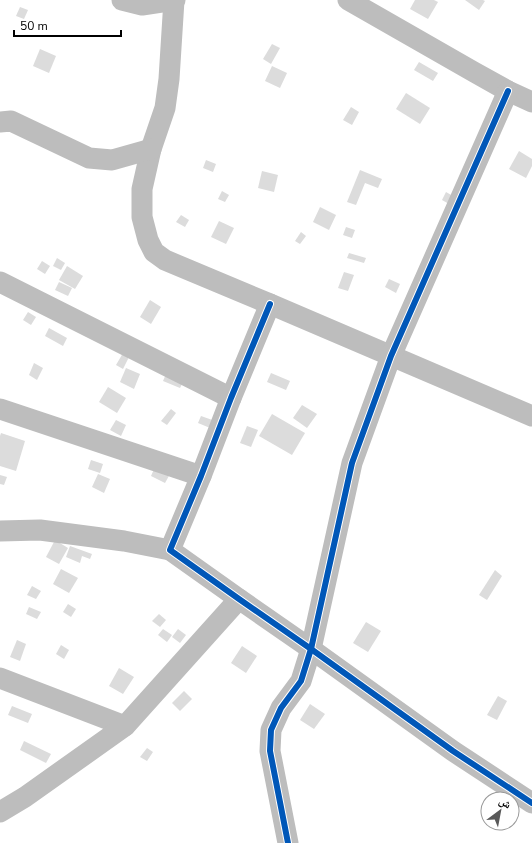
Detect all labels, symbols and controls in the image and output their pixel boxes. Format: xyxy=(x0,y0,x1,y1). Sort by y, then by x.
scale bar xyxy=(14,12,121,38)
text: 50 m xyxy=(20,18,48,34)
north arrow xyxy=(480,791,520,831)
text: ش xyxy=(496,793,514,813)

